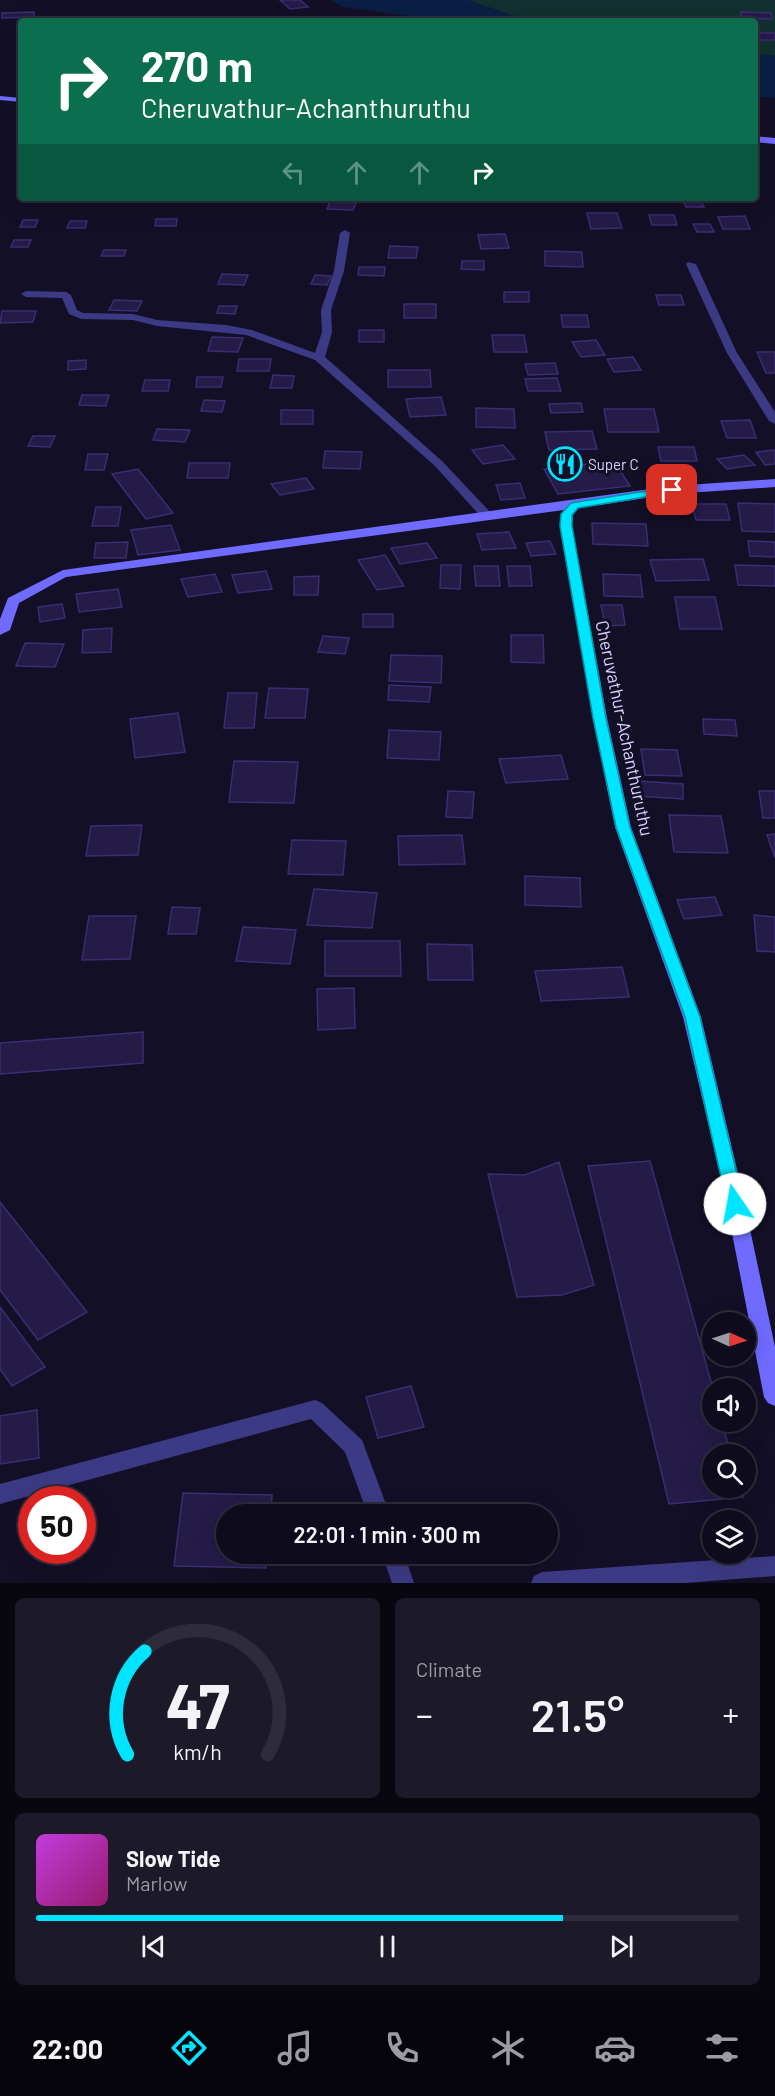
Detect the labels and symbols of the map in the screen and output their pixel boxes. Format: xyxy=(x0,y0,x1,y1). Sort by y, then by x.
restaurant icon: Super C xyxy=(547,446,583,482)
place label: Super C xyxy=(588,455,639,473)
pin xyxy=(646,464,697,515)
street label: Cheruvathur-Achanthuruthu xyxy=(591,618,659,838)
position arrow xyxy=(703,1172,767,1236)
north arrow xyxy=(702,1312,756,1366)
speed limit sign: 50 xyxy=(18,1486,96,1564)

